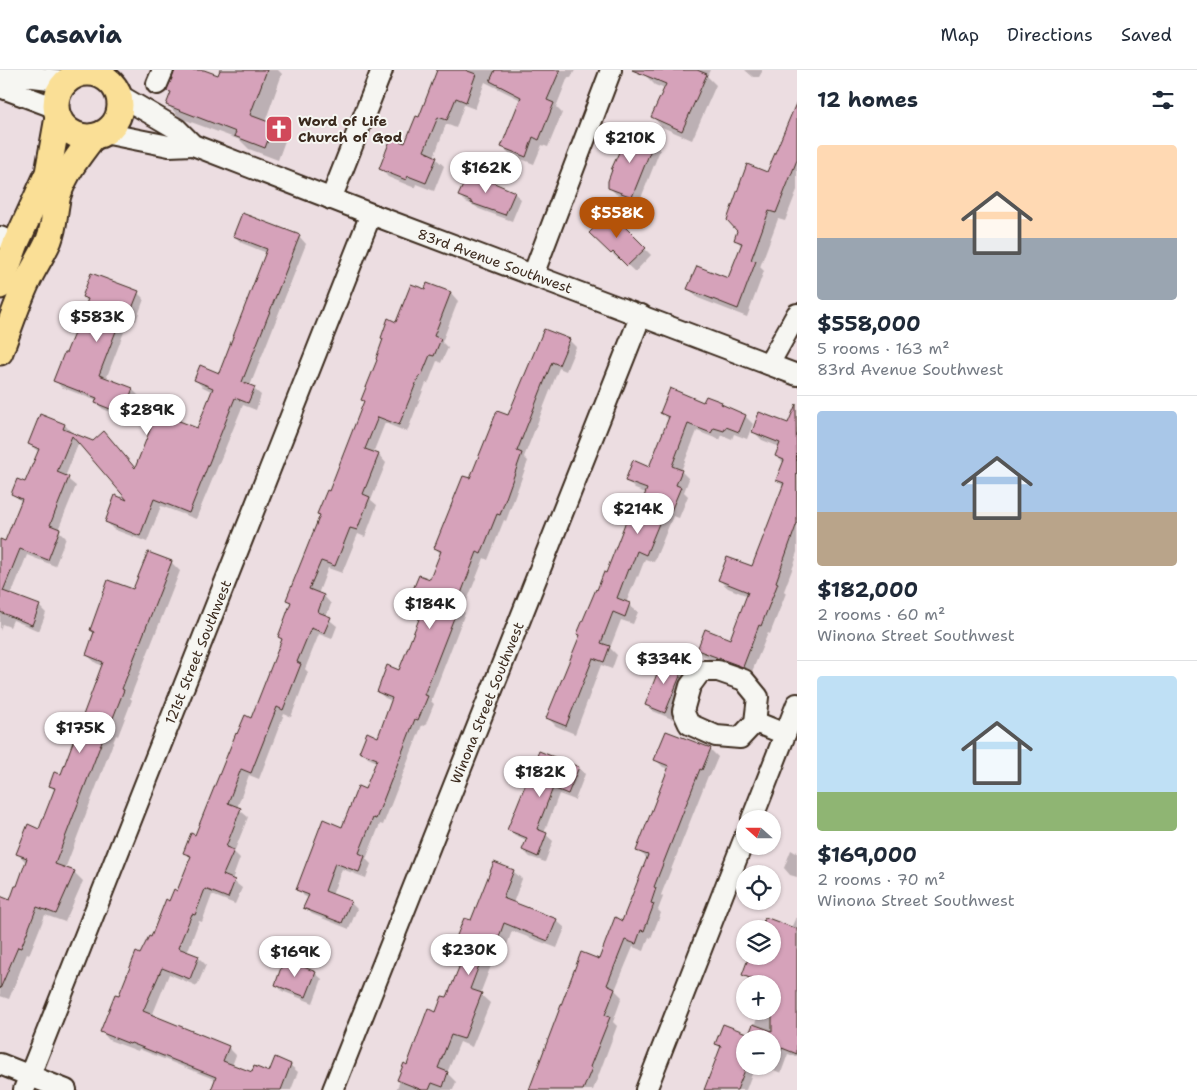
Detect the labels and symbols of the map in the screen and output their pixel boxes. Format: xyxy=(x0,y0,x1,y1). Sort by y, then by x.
place label: Word of Life Church of God xyxy=(298,112,403,146)
church icon: Word of Life Church of God xyxy=(264,114,294,144)
pin: $210K xyxy=(595,122,665,164)
pin: $162K xyxy=(451,152,521,194)
pin: $558K xyxy=(582,196,652,239)
street label: 83rd Avenue Southwest xyxy=(415,225,575,297)
pin: $583K xyxy=(62,300,132,343)
pin: $289K xyxy=(112,394,182,436)
pin: $214K xyxy=(603,492,673,535)
street label: 121st Street Southwest xyxy=(161,577,235,727)
pin: $184K xyxy=(395,588,465,630)
street label: Winona Street Southwest xyxy=(446,619,528,787)
pin: $334K xyxy=(629,642,699,685)
pin: $175K xyxy=(45,712,115,754)
pin: $182K xyxy=(505,756,575,798)
north arrow xyxy=(736,810,781,855)
pin: $230K xyxy=(434,934,504,976)
pin: $169K xyxy=(260,936,330,978)

